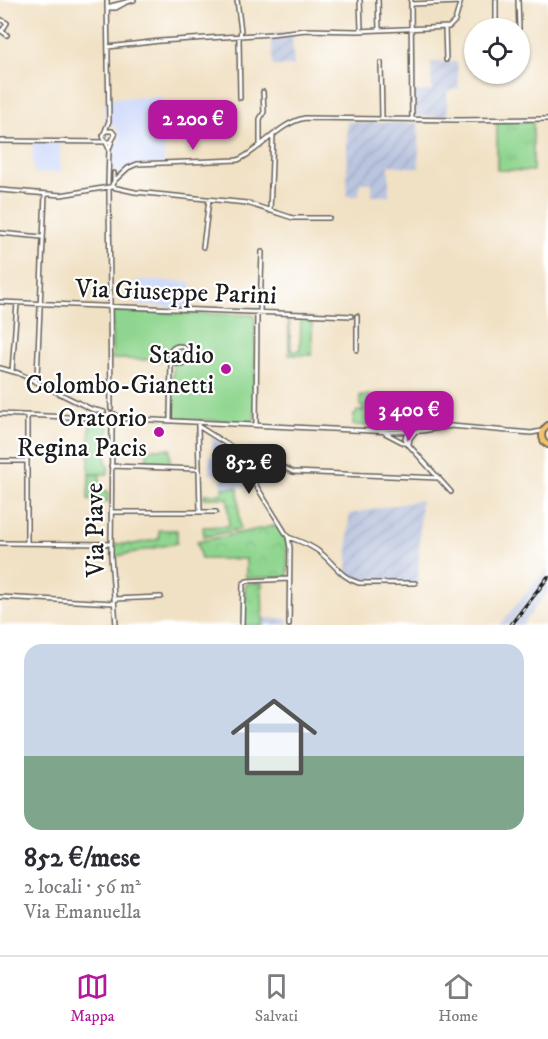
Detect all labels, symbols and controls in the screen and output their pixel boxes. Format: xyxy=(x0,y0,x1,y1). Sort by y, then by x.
map controls xyxy=(464,18,530,84)
button: locate xyxy=(464,18,530,84)
pin: 2 200 € xyxy=(138,100,248,151)
text: 2 200 € xyxy=(162,107,224,132)
street label: Via Giuseppe Parini xyxy=(74,272,277,313)
place label: Stadio Colombo-Gianetti xyxy=(25,339,214,402)
marker: Stadio Colombo-Gianetti xyxy=(219,362,233,376)
pin: 3 400 € xyxy=(354,391,464,442)
text: 3 400 € xyxy=(379,398,439,423)
place label: Oratorio Regina Pacis xyxy=(17,402,147,465)
marker: Oratorio Regina Pacis xyxy=(152,425,166,439)
pin: 852 € xyxy=(207,444,291,495)
text: 852 € xyxy=(226,451,272,476)
street label: Via Piave xyxy=(78,482,113,578)
icon: home xyxy=(220,683,328,791)
text: 852 €/mese xyxy=(24,842,140,875)
text: 2 locali · 56 m² xyxy=(24,875,141,900)
text: Via Emanuella xyxy=(24,900,141,925)
tab: Mappa xyxy=(70,970,114,1026)
tab: Salvati xyxy=(255,970,298,1026)
tab: Home xyxy=(438,970,478,1026)

